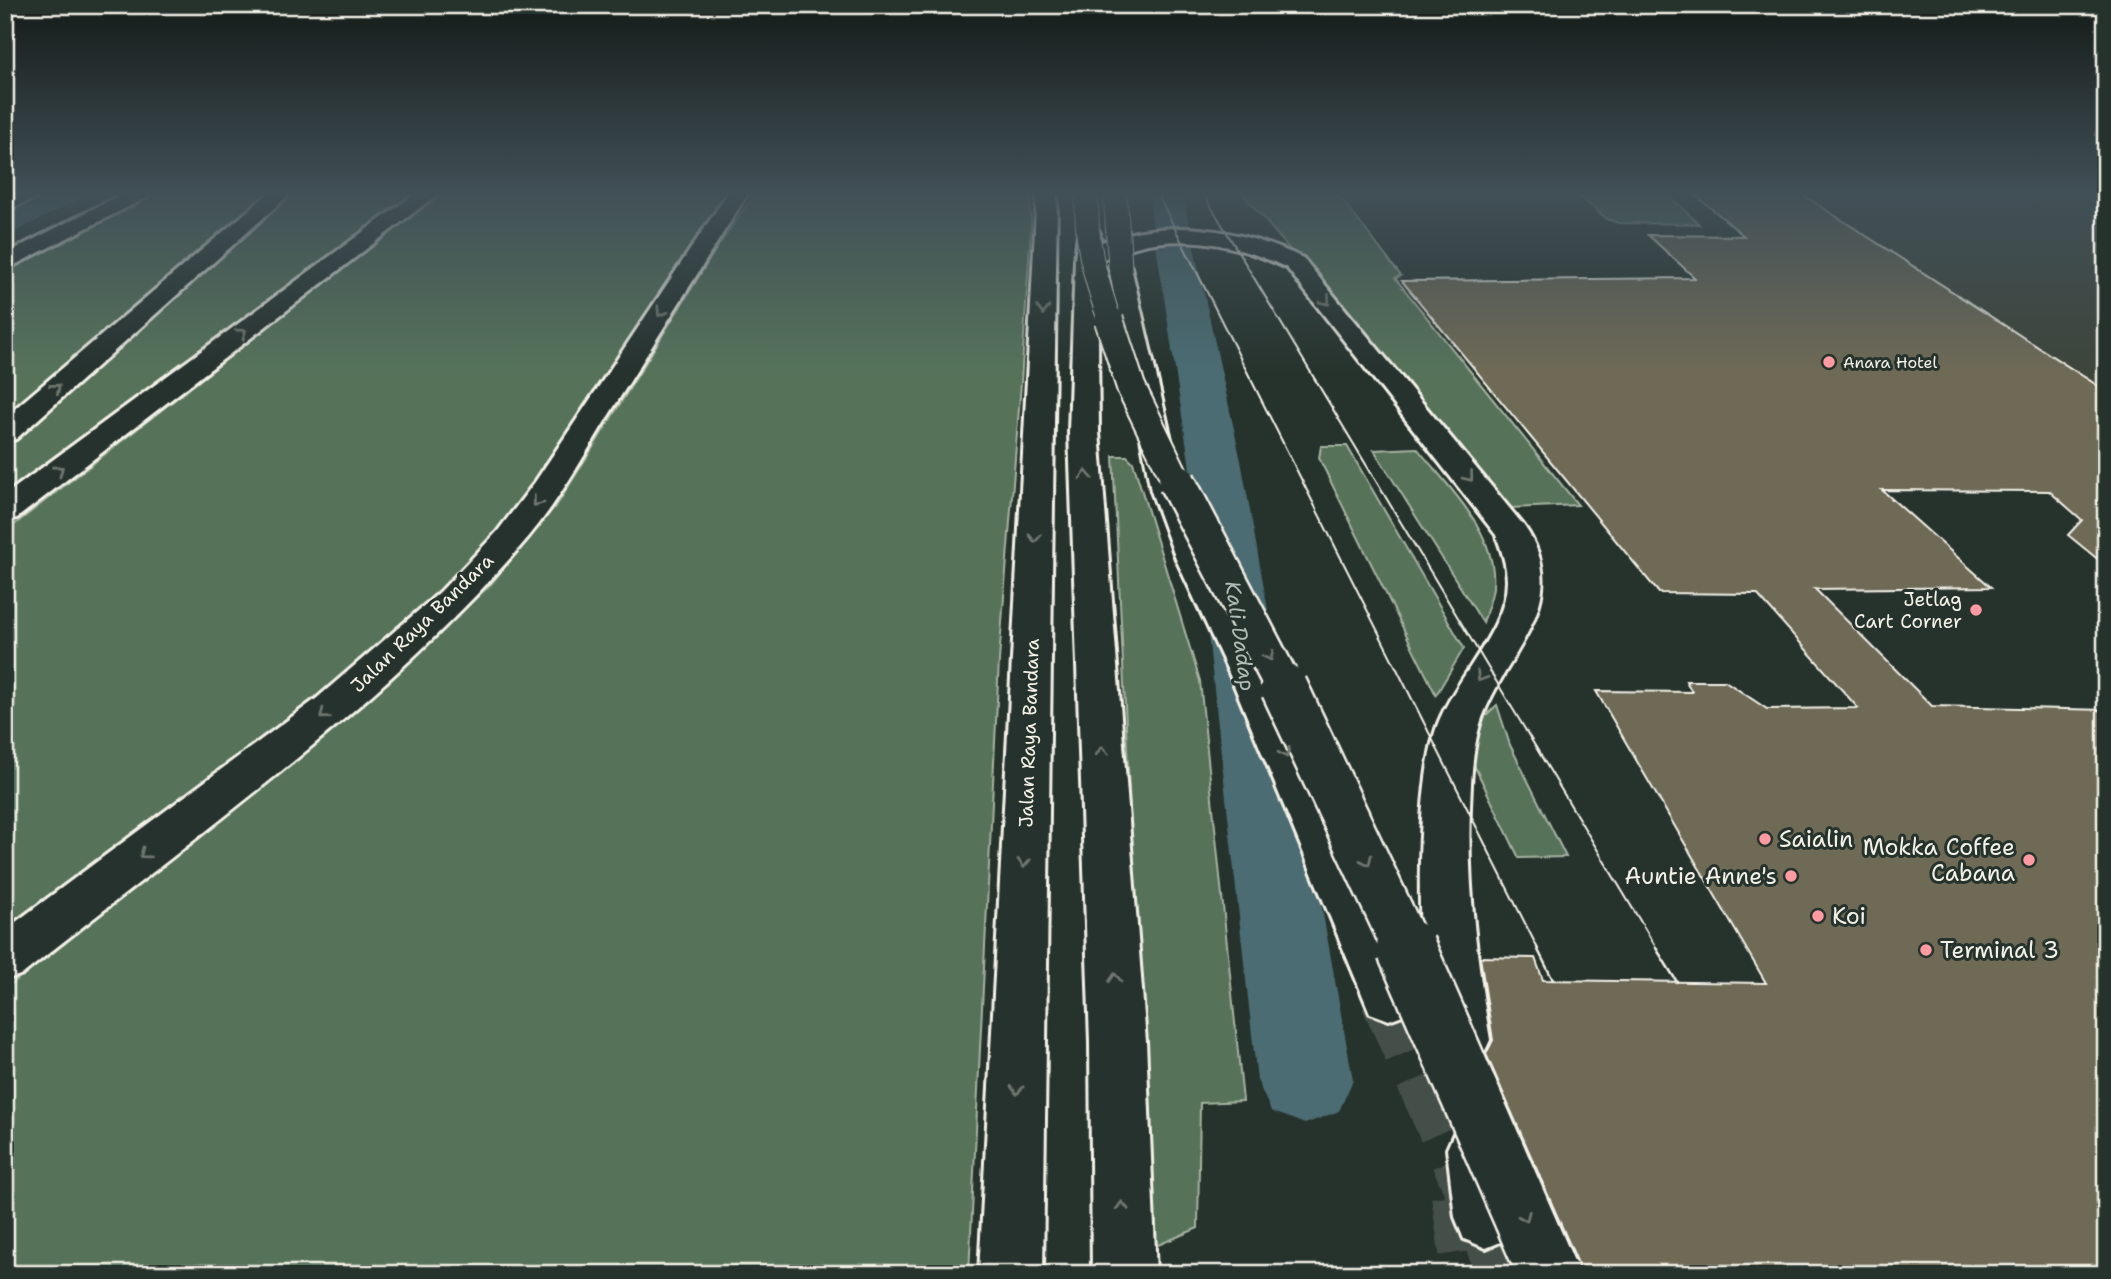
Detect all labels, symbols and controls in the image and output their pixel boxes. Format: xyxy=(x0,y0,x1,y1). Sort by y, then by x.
one-way arrow xyxy=(1317,294,1330,306)
one-way arrow xyxy=(657,304,670,317)
one-way arrow xyxy=(1035,305,1050,316)
one-way arrow xyxy=(234,329,246,342)
place label: Anara Hotel xyxy=(1843,352,1938,373)
marker: Anara Hotel xyxy=(1821,354,1837,370)
one-way arrow xyxy=(48,384,61,396)
one-way arrow xyxy=(52,465,64,478)
one-way arrow xyxy=(1079,469,1094,480)
one-way arrow xyxy=(1461,470,1474,482)
one-way arrow xyxy=(532,495,545,507)
one-way arrow xyxy=(1028,532,1043,543)
street label: Jalan Raya Bandara xyxy=(345,548,499,698)
water label: Kali Dadap xyxy=(1218,579,1262,693)
place label: Jetlag Cart Corner xyxy=(1854,587,1962,634)
marker: Jetlag Cart Corner xyxy=(1968,602,1984,618)
street label: Jalan Raya Bandara xyxy=(1013,638,1045,828)
one-way arrow xyxy=(1261,649,1275,661)
one-way arrow xyxy=(1477,670,1490,683)
one-way arrow xyxy=(320,706,332,719)
one-way arrow xyxy=(1095,745,1110,756)
one-way arrow xyxy=(1277,746,1291,759)
place label: Saialin xyxy=(1779,824,1853,854)
marker: Saialin xyxy=(1757,831,1773,847)
place label: Mokka Coffee Cabana xyxy=(1863,832,2015,888)
one-way arrow xyxy=(139,845,152,858)
marker: Mokka Coffee Cabana xyxy=(2021,852,2037,868)
one-way arrow xyxy=(1359,854,1373,867)
one-way arrow xyxy=(1017,858,1032,869)
place label: Auntie Anne's xyxy=(1624,861,1777,891)
marker: Auntie Anne's xyxy=(1783,868,1799,884)
place label: Koi xyxy=(1832,901,1866,931)
marker: Koi xyxy=(1810,908,1826,924)
place label: Terminal 3 xyxy=(1940,935,2059,965)
marker: Terminal 3 xyxy=(1918,942,1934,958)
one-way arrow xyxy=(1107,972,1122,983)
one-way arrow xyxy=(1009,1085,1024,1096)
one-way arrow xyxy=(1114,1200,1130,1210)
one-way arrow xyxy=(1517,1210,1531,1222)

